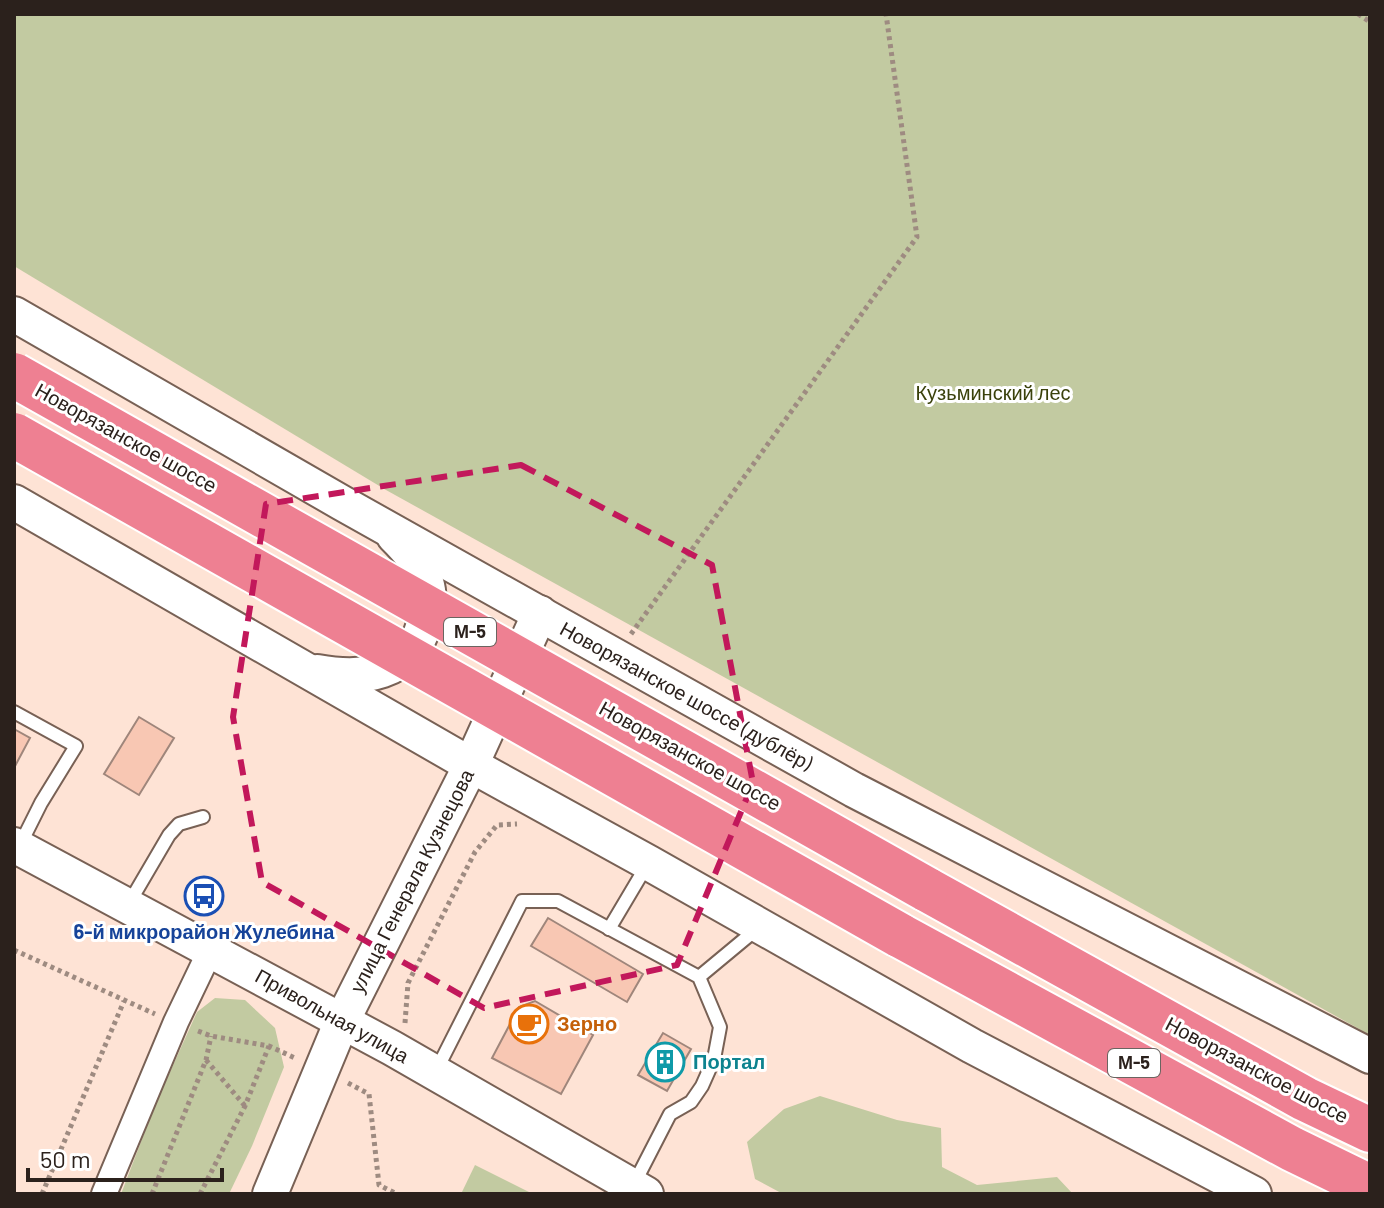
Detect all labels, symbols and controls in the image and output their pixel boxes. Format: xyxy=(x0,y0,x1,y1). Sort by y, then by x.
street label: Новорязанское шоссе xyxy=(32,377,221,497)
park label: Кузьминский лес xyxy=(915,380,1071,404)
street label: Новорязанское шоссе (дублёр) xyxy=(556,617,816,775)
road number: М-5 xyxy=(444,618,496,646)
street label: Новорязанское шоссе xyxy=(595,696,785,816)
street label: улица Генерала Кузнецова xyxy=(344,764,478,996)
bus stop icon: 6-й микрорайон Жулебина xyxy=(183,875,225,917)
place label: 6-й микрорайон Жулебина xyxy=(74,919,335,943)
street label: Привольная улица xyxy=(252,963,414,1068)
cafe icon: Зерно xyxy=(508,1003,550,1045)
place label: Зерно xyxy=(557,1011,617,1035)
street label: Новорязанское шоссе xyxy=(1162,1011,1353,1128)
building icon: Портал xyxy=(644,1041,686,1083)
place label: Портал xyxy=(693,1049,765,1073)
road number: М-5 xyxy=(1108,1049,1160,1077)
scale bar xyxy=(28,1132,222,1182)
text: 50 m xyxy=(40,1144,91,1173)

